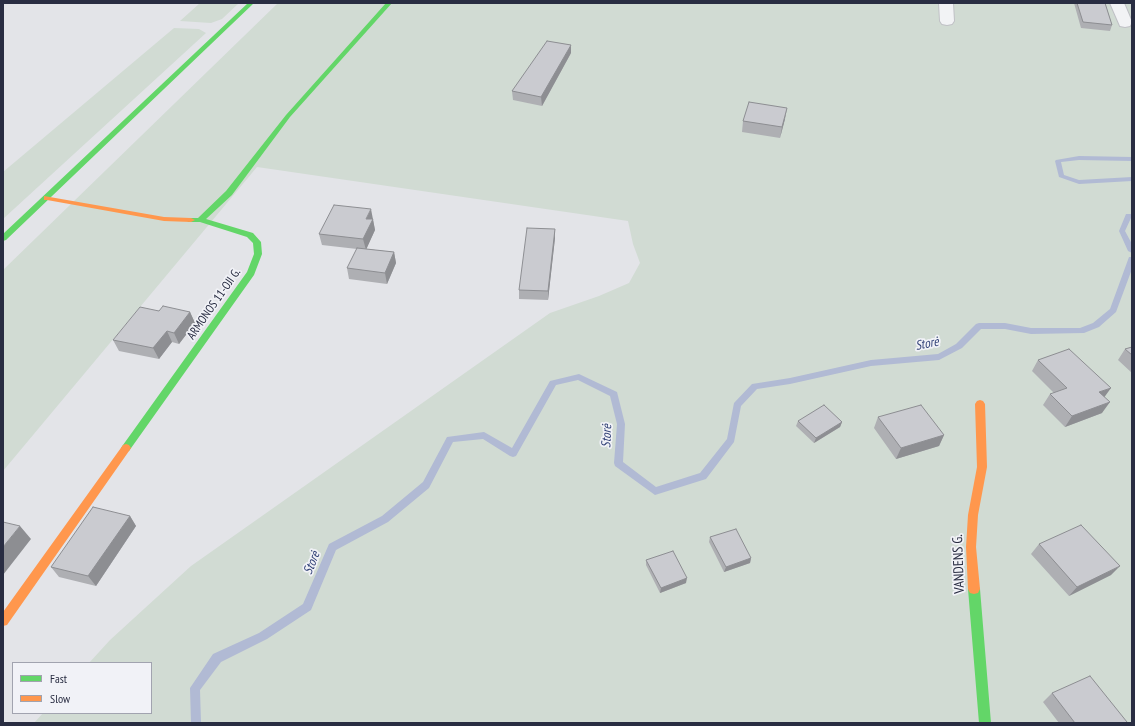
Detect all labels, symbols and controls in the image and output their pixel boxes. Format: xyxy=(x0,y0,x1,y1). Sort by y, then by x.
street label: ARMONOS 11-OJI G. xyxy=(184,266,244,342)
water label: Storė xyxy=(914,334,940,354)
water label: Storė xyxy=(599,424,615,448)
street label: VANDENS G. xyxy=(950,534,968,594)
water label: Storė xyxy=(300,549,324,577)
legend xyxy=(12,662,152,714)
text: Fast xyxy=(50,671,67,686)
text: Slow xyxy=(50,691,70,706)

